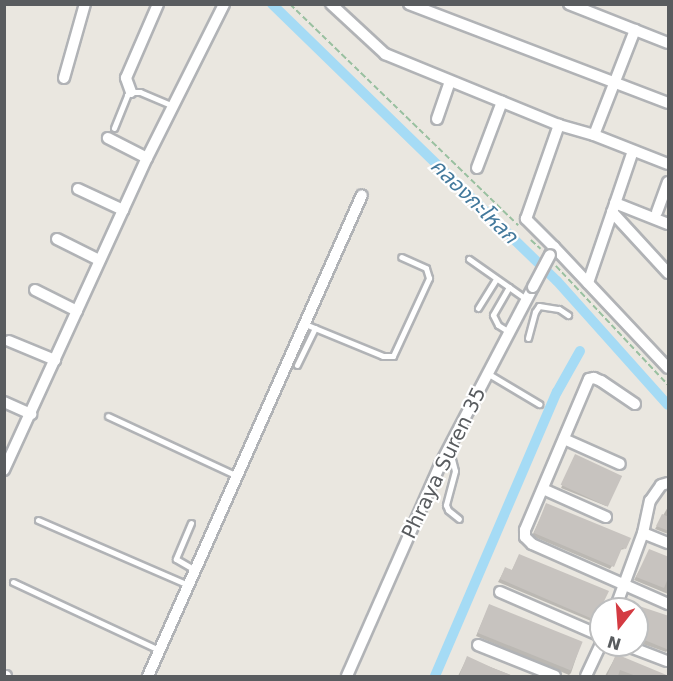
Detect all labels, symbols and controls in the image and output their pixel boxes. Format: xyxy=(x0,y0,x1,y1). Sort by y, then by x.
water label: คลองกะโหลก xyxy=(425,153,523,249)
street label: Phraya Suren 35 xyxy=(397,383,491,543)
north arrow xyxy=(589,597,649,657)
text: N xyxy=(605,632,623,654)

